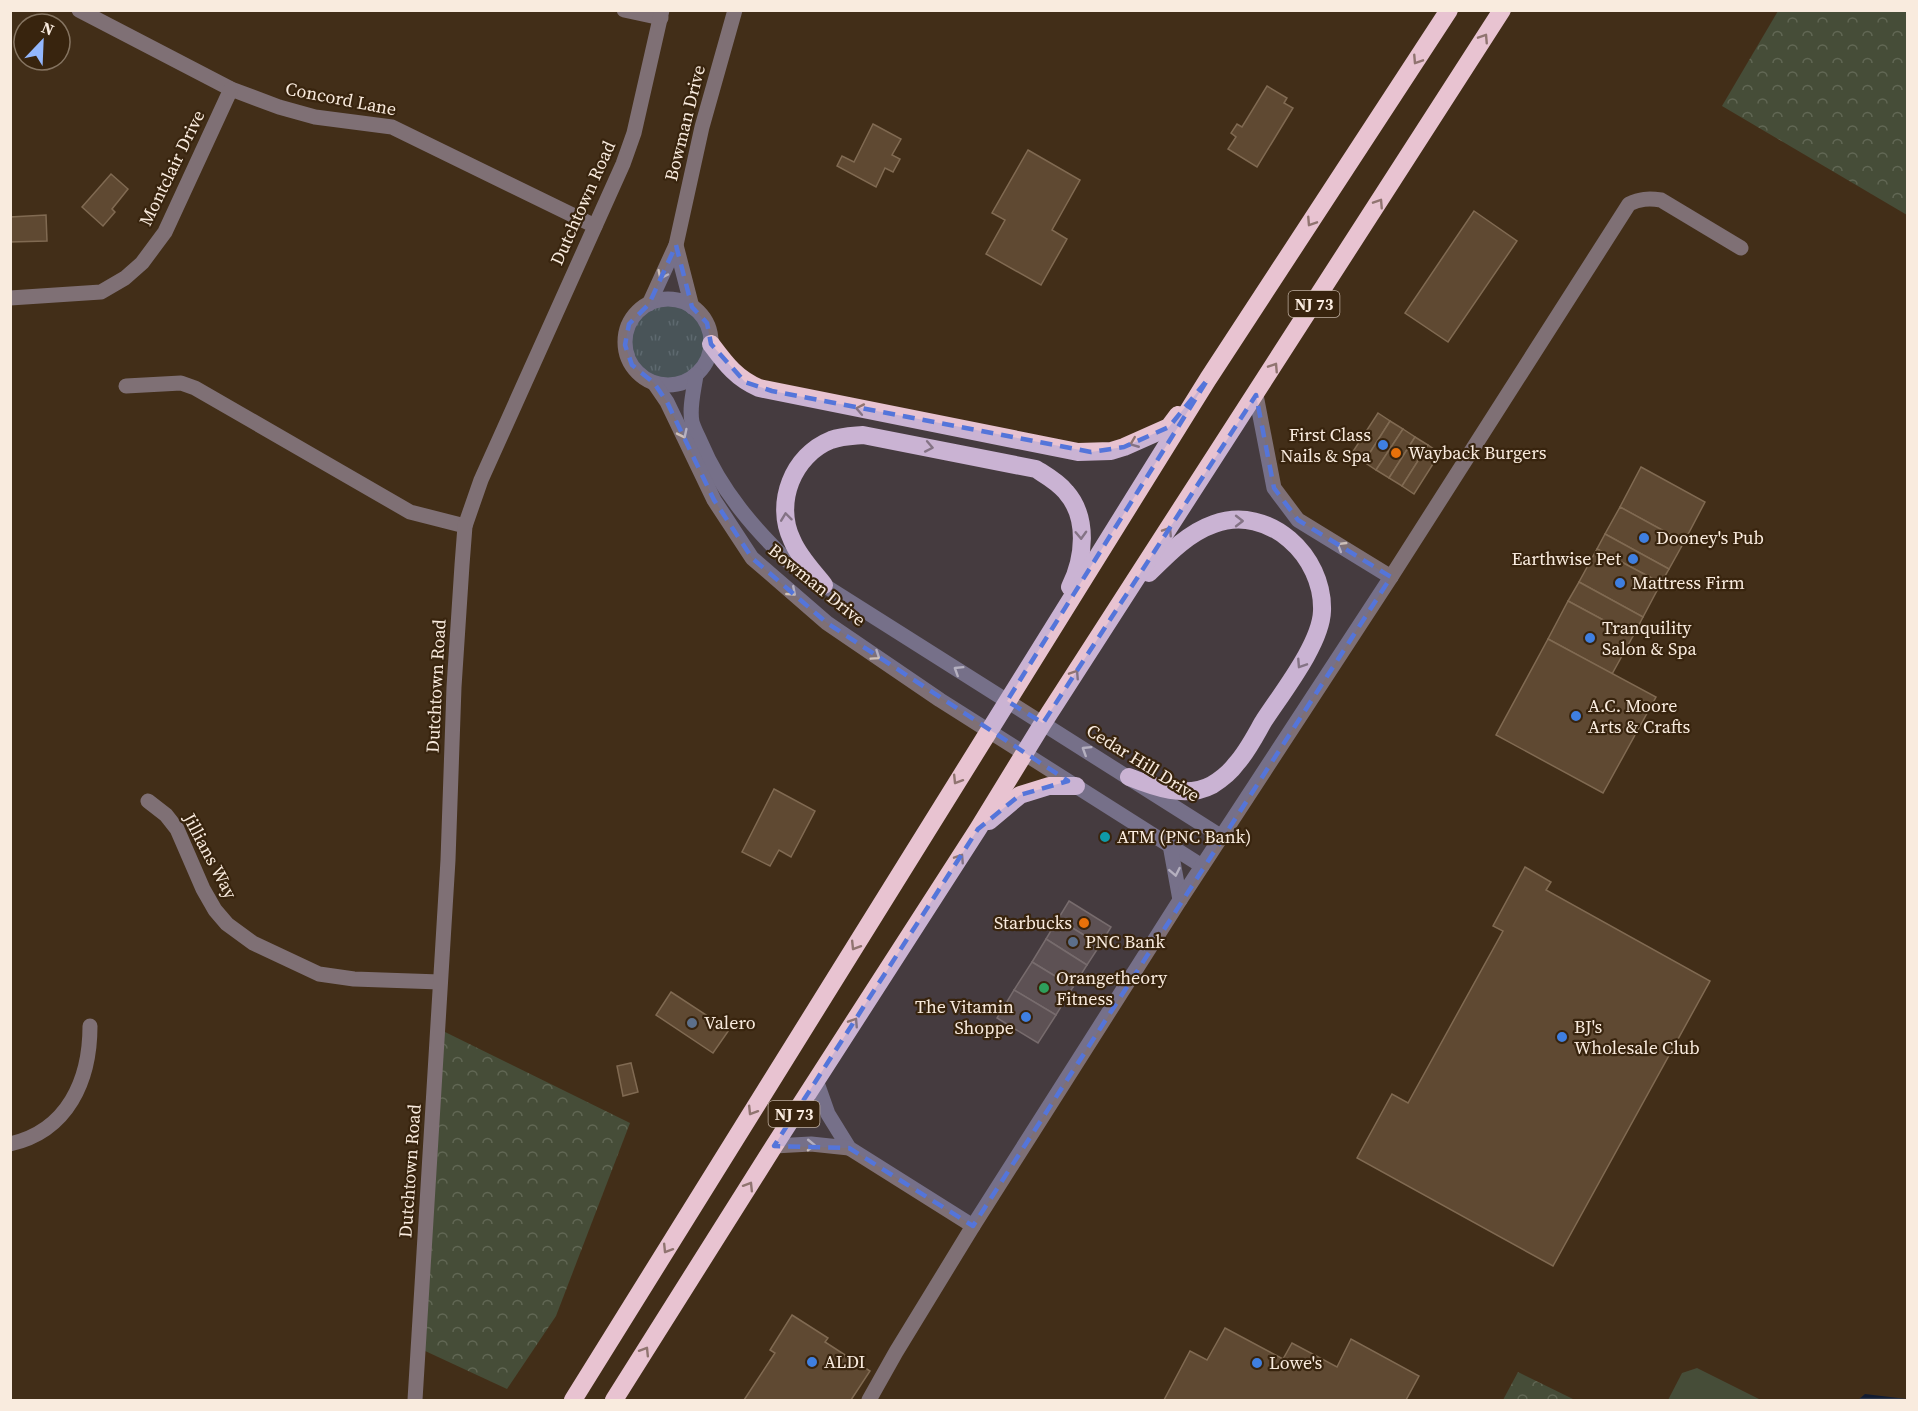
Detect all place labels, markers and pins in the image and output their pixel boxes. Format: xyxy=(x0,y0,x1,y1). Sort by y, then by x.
place label: First Class Nails & Spa xyxy=(1280,422,1372,468)
marker: First Class Nails & Spa xyxy=(1376,438,1390,452)
place label: Wayback Burgers xyxy=(1408,440,1547,465)
marker: Wayback Burgers xyxy=(1389,446,1403,460)
place label: Dooney's Pub xyxy=(1656,525,1764,550)
marker: Dooney's Pub xyxy=(1637,531,1651,545)
place label: Earthwise Pet xyxy=(1511,546,1621,571)
marker: Earthwise Pet xyxy=(1626,552,1640,566)
place label: Mattress Firm xyxy=(1632,570,1745,595)
marker: Mattress Firm xyxy=(1613,576,1627,590)
place label: Tranquility Salon & Spa xyxy=(1602,615,1697,661)
marker: Tranquility Salon & Spa xyxy=(1583,631,1597,645)
place label: A.C. Moore Arts & Crafts xyxy=(1588,693,1690,739)
marker: A.C. Moore Arts & Crafts xyxy=(1569,709,1583,723)
place label: ATM (PNC Bank) xyxy=(1117,824,1251,849)
marker: ATM (PNC Bank) xyxy=(1098,830,1112,844)
place label: Starbucks xyxy=(994,910,1072,935)
marker: Starbucks xyxy=(1077,916,1091,930)
place label: PNC Bank xyxy=(1085,929,1165,954)
marker: PNC Bank xyxy=(1066,935,1080,949)
place label: Orangetheory Fitness xyxy=(1056,965,1168,1011)
marker: Orangetheory Fitness xyxy=(1037,981,1051,995)
place label: The Vitamin Shoppe xyxy=(915,994,1014,1040)
place label: Valero xyxy=(704,1010,756,1035)
marker: The Vitamin Shoppe xyxy=(1019,1010,1033,1024)
place label: BJ's Wholesale Club xyxy=(1574,1014,1700,1060)
marker: Valero xyxy=(685,1016,699,1030)
marker: BJ's Wholesale Club xyxy=(1555,1030,1569,1044)
place label: ALDI xyxy=(824,1349,865,1374)
place label: Lowe's xyxy=(1269,1350,1323,1375)
marker: ALDI xyxy=(805,1355,819,1369)
marker: Lowe's xyxy=(1250,1356,1264,1370)

